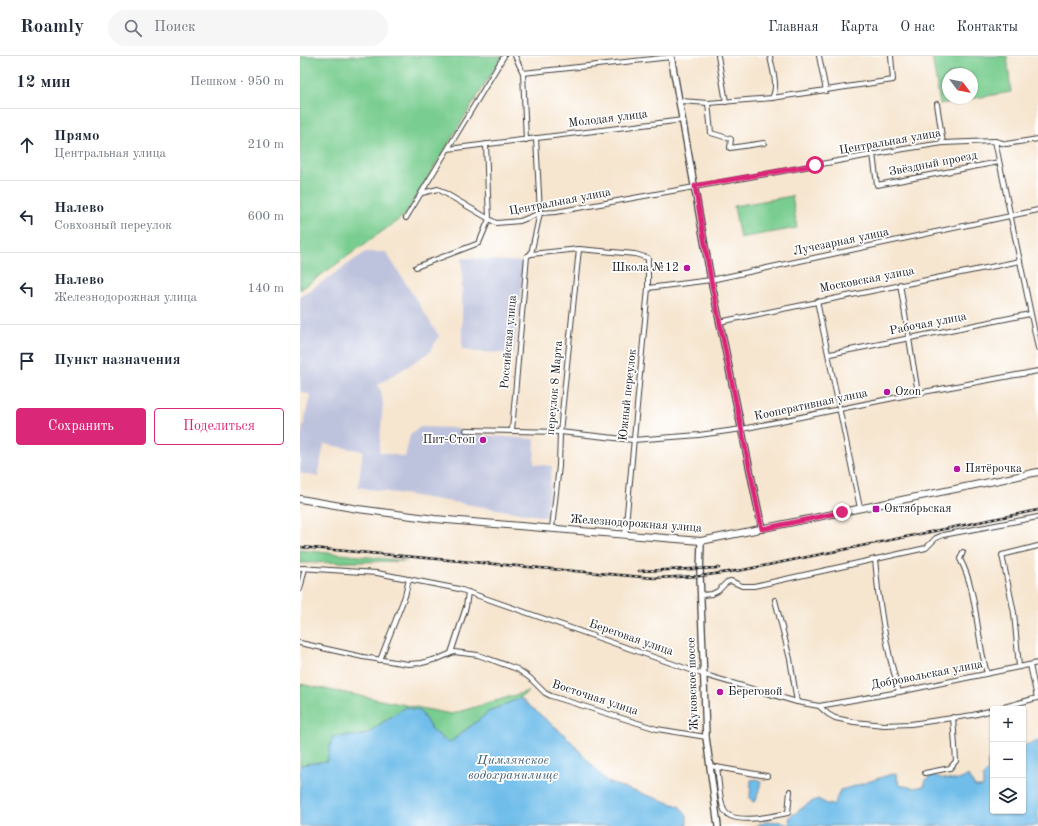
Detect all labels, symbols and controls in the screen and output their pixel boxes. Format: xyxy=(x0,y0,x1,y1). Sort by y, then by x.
search box xyxy=(108,10,388,46)
icon: search xyxy=(122,17,144,39)
text: Roamly xyxy=(20,18,84,37)
text: Поиск xyxy=(154,20,196,35)
text: Главная xyxy=(768,20,818,34)
text: Карта xyxy=(840,20,878,34)
text: О нас xyxy=(900,20,935,34)
text: Контакты xyxy=(957,20,1018,34)
north arrow xyxy=(942,68,978,104)
text: 12 мин xyxy=(16,74,71,91)
text: Пешком · 950 m xyxy=(190,75,284,88)
street label: Молодая улица xyxy=(568,108,648,130)
street label: Центральная улица xyxy=(838,127,942,157)
text: Прямо xyxy=(54,129,100,144)
icon: ahead xyxy=(16,134,38,156)
text: 210 m xyxy=(247,138,284,151)
text: Центральная улица xyxy=(54,147,166,160)
street label: Звёздный проезд xyxy=(888,150,978,178)
route start xyxy=(806,156,824,174)
street label: Центральная улица xyxy=(508,186,612,218)
text: Налево xyxy=(54,201,104,216)
icon: left xyxy=(16,206,38,228)
text: 600 m xyxy=(247,210,284,223)
text: Совхозный переулок xyxy=(54,219,172,232)
street label: Лучезарная улица xyxy=(792,226,890,258)
place label: Школа №12 xyxy=(612,262,679,274)
marker: Школа №12 xyxy=(682,263,692,273)
street label: Московская улица xyxy=(819,265,916,295)
text: Налево xyxy=(54,273,104,288)
icon: left xyxy=(16,278,38,300)
text: 140 m xyxy=(247,282,284,295)
text: Железнодорожная улица xyxy=(54,291,197,304)
street label: Российская улица xyxy=(499,294,519,389)
street label: Рабочая улица xyxy=(888,311,968,337)
street label: переулок 8 Марта xyxy=(545,340,565,436)
street label: Южный переулок xyxy=(617,348,639,442)
icon: arrive xyxy=(16,350,38,372)
text: Пункт назначения xyxy=(54,353,181,368)
place label: Ozon xyxy=(895,386,922,398)
street label: Кооперативная улица xyxy=(753,387,869,423)
marker: Ozon xyxy=(882,387,892,397)
button: Сохранить xyxy=(16,408,146,445)
button: Поделиться xyxy=(154,408,284,445)
place label: Пит-Стоп xyxy=(423,434,475,446)
marker: Пит-Стоп xyxy=(478,435,488,445)
place label: Пятёрочка xyxy=(965,463,1022,475)
marker: Пятёрочка xyxy=(952,464,962,474)
route end xyxy=(833,503,851,521)
place label: Октябрьская xyxy=(884,503,952,515)
marker: Октябрьская xyxy=(871,504,881,514)
street label: Железнодорожная улица xyxy=(570,513,702,535)
street label: Береговая улица xyxy=(587,618,675,658)
street label: Жуковское шоссе xyxy=(685,637,701,731)
street label: Добровольская улица xyxy=(870,658,984,692)
street label: Восточная улица xyxy=(550,678,640,718)
place label: Береговой xyxy=(728,686,782,698)
marker: Береговой xyxy=(715,687,725,697)
map controls xyxy=(990,706,1026,814)
button: + xyxy=(990,706,1026,742)
button: − xyxy=(990,742,1026,778)
water label: Цимлянское водохранилище xyxy=(468,754,558,782)
button: layers xyxy=(990,778,1026,814)

